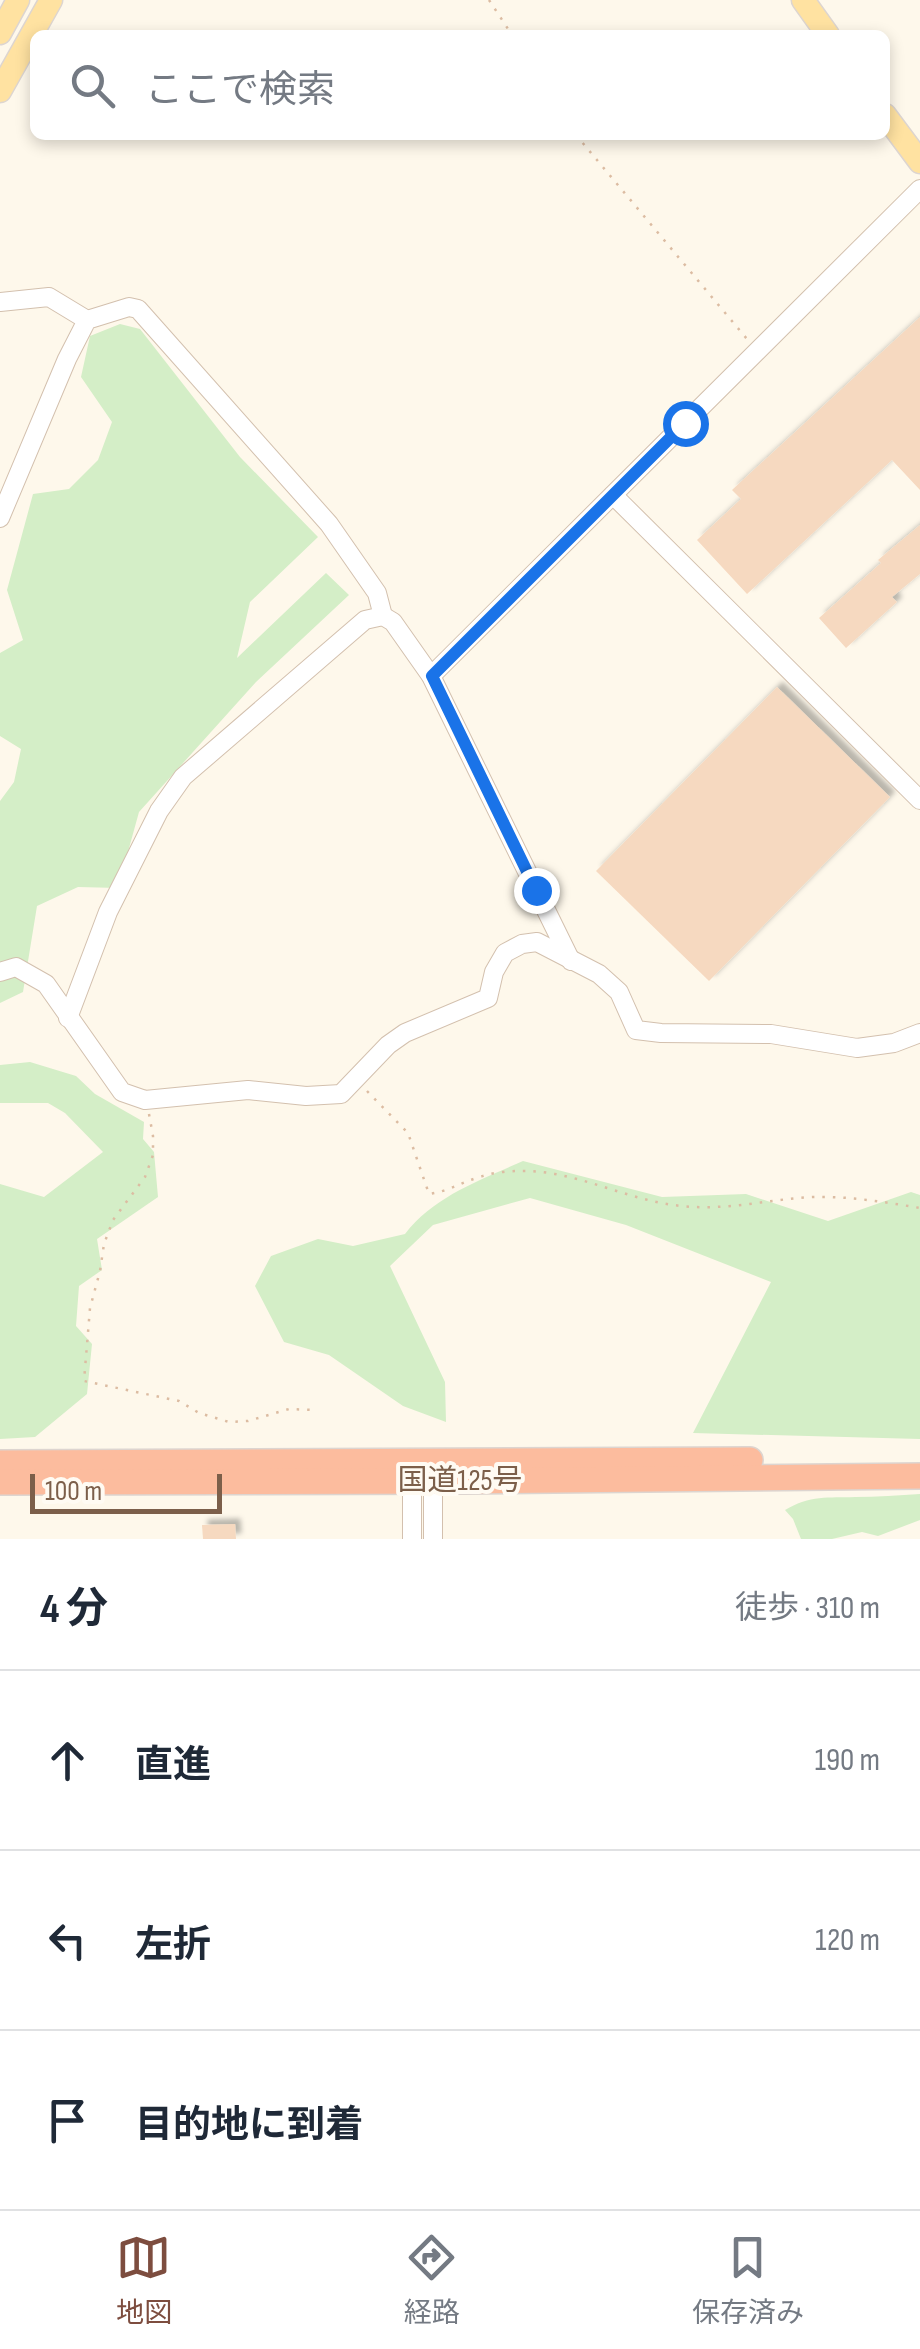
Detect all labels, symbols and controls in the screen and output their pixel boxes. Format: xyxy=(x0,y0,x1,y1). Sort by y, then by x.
search box xyxy=(30,30,890,140)
icon: search xyxy=(65,58,120,113)
text: ここで検索 xyxy=(145,68,335,113)
route start xyxy=(663,401,709,447)
route end xyxy=(514,868,560,914)
street label: 国道125号 xyxy=(397,1463,523,1499)
scale bar xyxy=(30,1469,222,1514)
text: 100 m xyxy=(45,1475,102,1508)
text: 4 分 xyxy=(40,1584,108,1635)
text: 徒歩 · 310 m xyxy=(735,1589,880,1628)
icon: ahead xyxy=(40,1733,95,1788)
text: 190 m xyxy=(815,1741,880,1780)
text: 直進 xyxy=(135,1743,211,1788)
icon: left xyxy=(40,1913,95,1968)
text: 120 m xyxy=(815,1921,880,1960)
text: 左折 xyxy=(135,1923,211,1968)
icon: arrive xyxy=(40,2093,95,2148)
text: 目的地に到着 xyxy=(135,2103,363,2148)
tab: 地図 xyxy=(116,2230,172,2330)
tab: 経路 xyxy=(404,2230,460,2330)
tab: 保存済み xyxy=(692,2230,804,2330)

